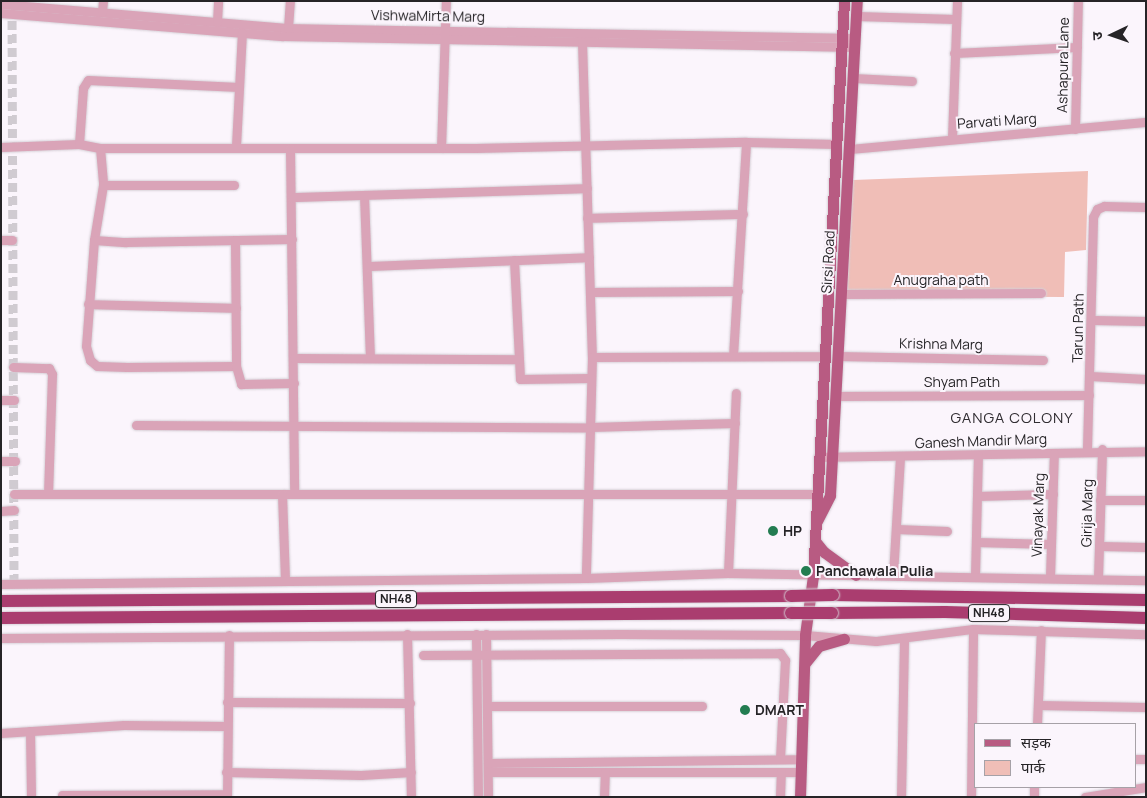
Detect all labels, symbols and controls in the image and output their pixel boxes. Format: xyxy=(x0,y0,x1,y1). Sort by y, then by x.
street label: VishwaMirta Marg xyxy=(371,7,485,25)
north arrow xyxy=(1087,10,1137,60)
street label: Ashapura Lane xyxy=(1054,17,1072,113)
text: उ xyxy=(1087,31,1106,40)
street label: Parvati Marg xyxy=(957,110,1037,132)
street label: Sirsi Road xyxy=(818,230,838,294)
street label: Anugraha path xyxy=(893,272,989,288)
street label: Tarun Path xyxy=(1069,293,1087,363)
street label: Krishna Marg xyxy=(899,335,983,353)
street label: Shyam Path xyxy=(924,374,1000,390)
district label: GANGA COLONY xyxy=(949,409,1075,427)
street label: Ganesh Mandir Marg xyxy=(915,430,1047,452)
street label: Vinayak Marg xyxy=(1028,473,1048,557)
street label: Girija Marg xyxy=(1078,479,1096,547)
place label: HP xyxy=(783,523,802,539)
marker: HP xyxy=(767,525,779,537)
place label: Panchawala Pulia xyxy=(816,563,933,579)
marker: Panchawala Pulia xyxy=(800,565,812,577)
road number: NH48 xyxy=(375,590,417,608)
road number: NH48 xyxy=(968,604,1010,622)
place label: DMART xyxy=(755,702,804,718)
marker: DMART xyxy=(739,704,751,716)
legend xyxy=(974,723,1137,788)
text: सड़क xyxy=(1021,732,1051,753)
text: पार्क xyxy=(1021,757,1045,778)

